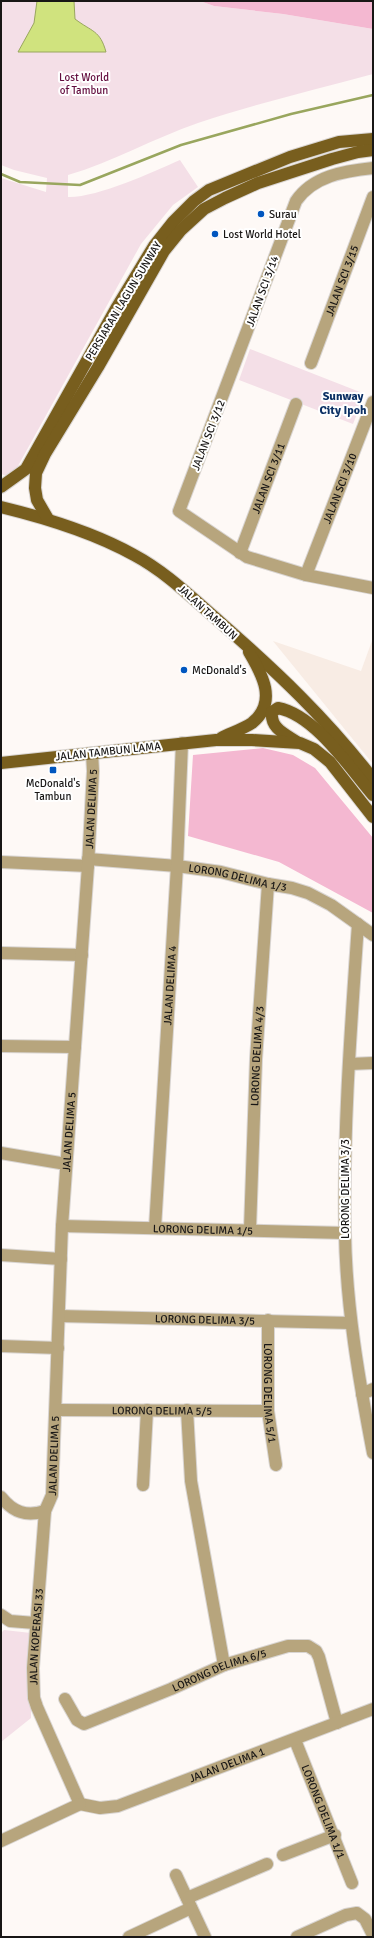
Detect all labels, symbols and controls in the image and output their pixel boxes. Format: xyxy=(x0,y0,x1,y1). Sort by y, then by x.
park label: Lost World of Tambun xyxy=(59,71,109,97)
place label: Surau xyxy=(269,208,297,221)
marker: Surau xyxy=(256,209,266,219)
place label: Lost World Hotel xyxy=(223,228,301,241)
marker: Lost World Hotel xyxy=(210,229,220,239)
street label: PERSIARAN LAGUN SUNWAY xyxy=(83,239,164,363)
street label: JALAN SCI 3/15 xyxy=(323,243,361,318)
street label: JALAN SCI 3/14 xyxy=(244,254,281,328)
district label: Sunway City Ipoh xyxy=(319,389,367,418)
street label: JALAN SCI 3/12 xyxy=(189,398,228,472)
street label: JALAN SCI 3/11 xyxy=(249,441,288,516)
street label: JALAN SCI 3/10 xyxy=(321,451,360,526)
street label: JALAN TAMBUN xyxy=(175,582,240,642)
place label: McDonald's xyxy=(192,664,247,677)
marker: McDonald's xyxy=(179,665,189,675)
street label: JALAN TAMBUN LAMA xyxy=(55,739,162,763)
marker: McDonald's Tambun xyxy=(48,765,58,775)
street label: JALAN DELIMA 5 xyxy=(83,768,100,849)
place label: McDonald's Tambun xyxy=(26,777,80,803)
street label: LORONG DELIMA 1/3 xyxy=(188,862,288,894)
street label: JALAN DELIMA 4 xyxy=(161,945,179,1026)
street label: LORONG DELIMA 4/3 xyxy=(248,1006,267,1106)
street label: JALAN DELIMA 5 xyxy=(60,1092,79,1172)
street label: LORONG DELIMA 3/3 xyxy=(339,1139,352,1239)
street label: LORONG DELIMA 1/5 xyxy=(153,1222,253,1238)
street label: LORONG DELIMA 3/5 xyxy=(155,1312,255,1328)
street label: LORONG DELIMA 5/1 xyxy=(261,1343,279,1444)
street label: LORONG DELIMA 5/5 xyxy=(112,1404,212,1418)
street label: JALAN DELIMA 5 xyxy=(46,1415,62,1496)
street label: JALAN KOPERASI 33 xyxy=(27,1588,46,1685)
street label: LORONG DELIMA 6/5 xyxy=(170,1647,268,1695)
street label: JALAN DELIMA 1 xyxy=(187,1745,267,1785)
street label: LORONG DELIMA 1/1 xyxy=(298,1763,348,1861)

